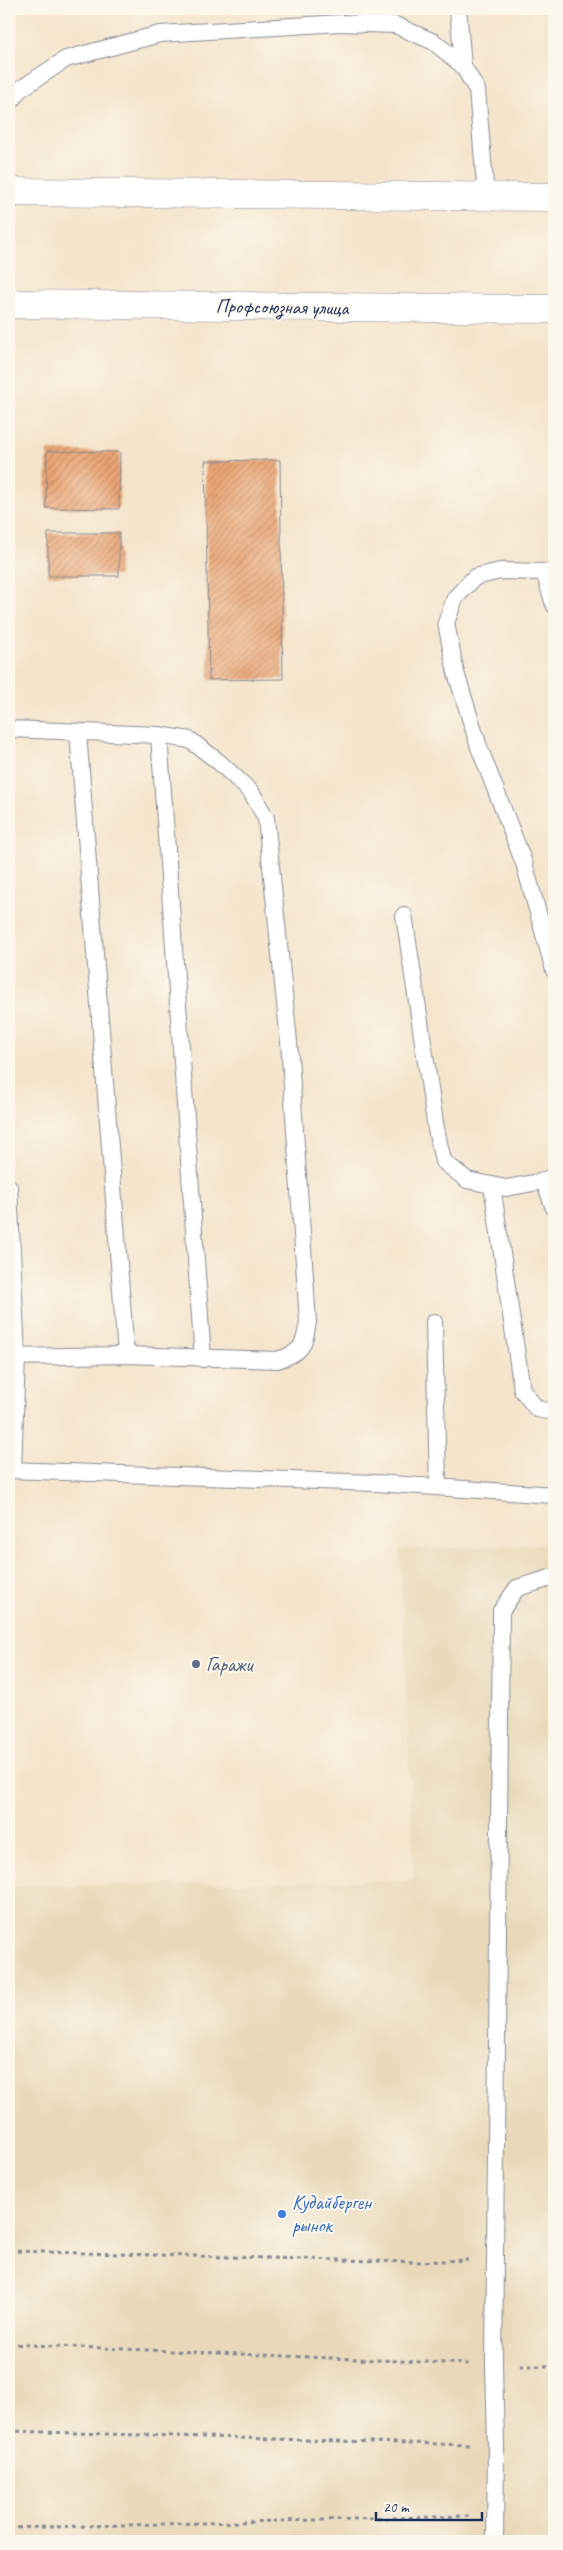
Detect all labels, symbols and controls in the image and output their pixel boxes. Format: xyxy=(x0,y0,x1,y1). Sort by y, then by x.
street label: Профсоюзная улица xyxy=(215,293,351,322)
place label: Гаражи xyxy=(206,1652,254,1677)
marker: Гаражи xyxy=(190,1658,202,1670)
place label: Кудайберген рынок xyxy=(292,2190,373,2238)
marker: Кудайберген рынок xyxy=(276,2208,288,2220)
scale bar xyxy=(376,2490,482,2522)
text: 20 m xyxy=(383,2498,410,2517)

